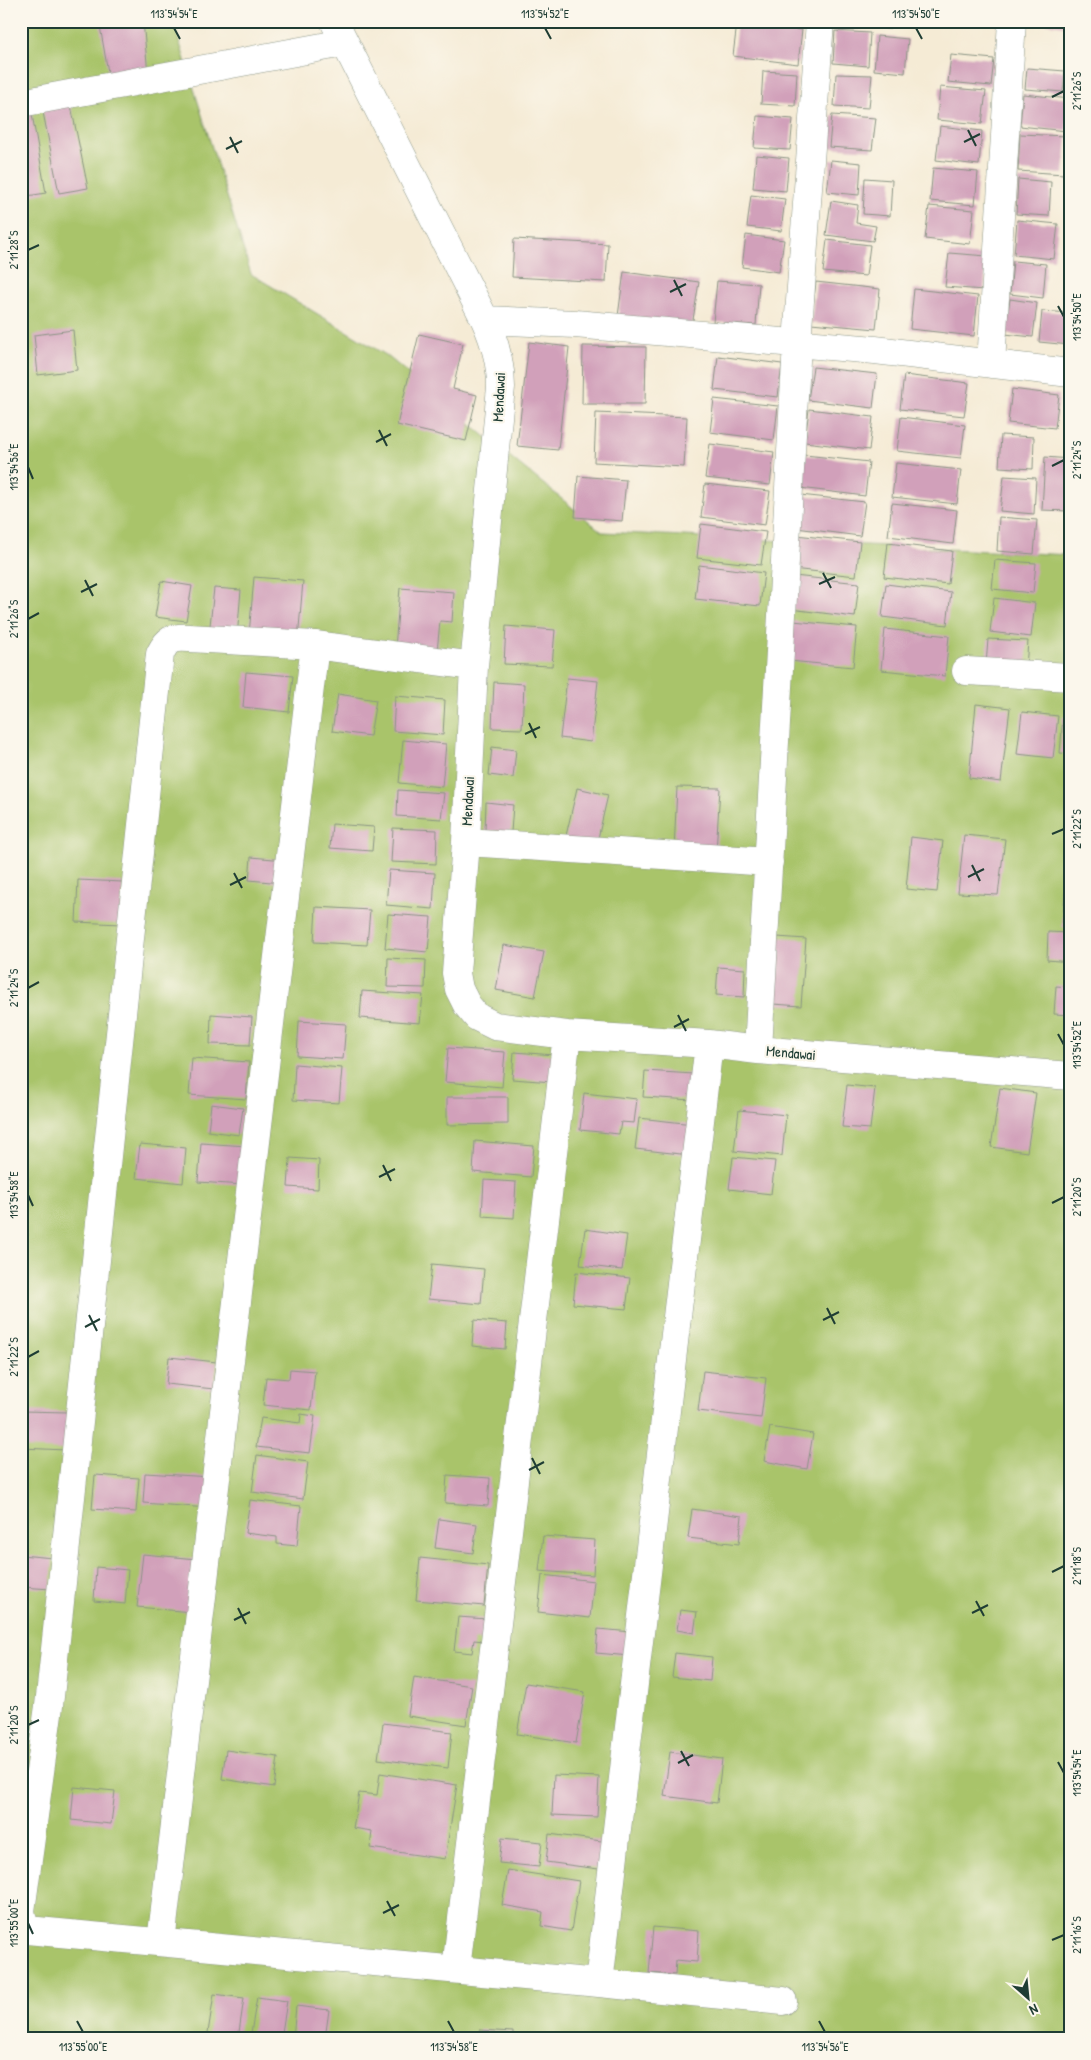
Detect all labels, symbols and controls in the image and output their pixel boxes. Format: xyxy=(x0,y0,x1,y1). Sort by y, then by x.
text: 113°54'54"E xyxy=(151,5,198,22)
text: 113°54'52"E xyxy=(521,5,570,22)
text: 113°54'50"E xyxy=(892,5,941,22)
text: 2°11'26"S xyxy=(1068,71,1085,110)
text: 2°11'28"S xyxy=(5,230,22,270)
text: 113°54'50"E xyxy=(1068,292,1085,341)
street label: Mendawai xyxy=(487,372,510,422)
text: 2°11'24"S xyxy=(1068,440,1085,479)
text: 113°54'56"E xyxy=(5,443,22,491)
text: 2°11'26"S xyxy=(5,599,22,638)
street label: Mendawai xyxy=(456,776,479,826)
text: 2°11'22"S xyxy=(1068,809,1085,849)
text: 2°11'24"S xyxy=(5,968,22,1007)
text: 113°54'52"E xyxy=(1068,1020,1085,1069)
street label: Mendawai xyxy=(765,1040,817,1065)
text: 113°54'58"E xyxy=(5,1170,22,1219)
text: 2°11'20"S xyxy=(1068,1177,1085,1217)
text: 2°11'22"S xyxy=(5,1337,22,1377)
text: 2°11'18"S xyxy=(1068,1547,1085,1585)
text: 2°11'20"S xyxy=(5,1705,22,1745)
text: 113°54'54"E xyxy=(1068,1749,1085,1796)
text: 113°55'00"E xyxy=(5,1898,22,1947)
text: 2°11'16"S xyxy=(1068,1916,1085,1954)
north arrow xyxy=(1004,1972,1054,2022)
text: N xyxy=(1026,2000,1042,2020)
text: 113°55'00"E xyxy=(59,2038,108,2055)
text: 113°54'58"E xyxy=(430,2038,479,2055)
text: 113°54'56"E xyxy=(801,2038,849,2055)

